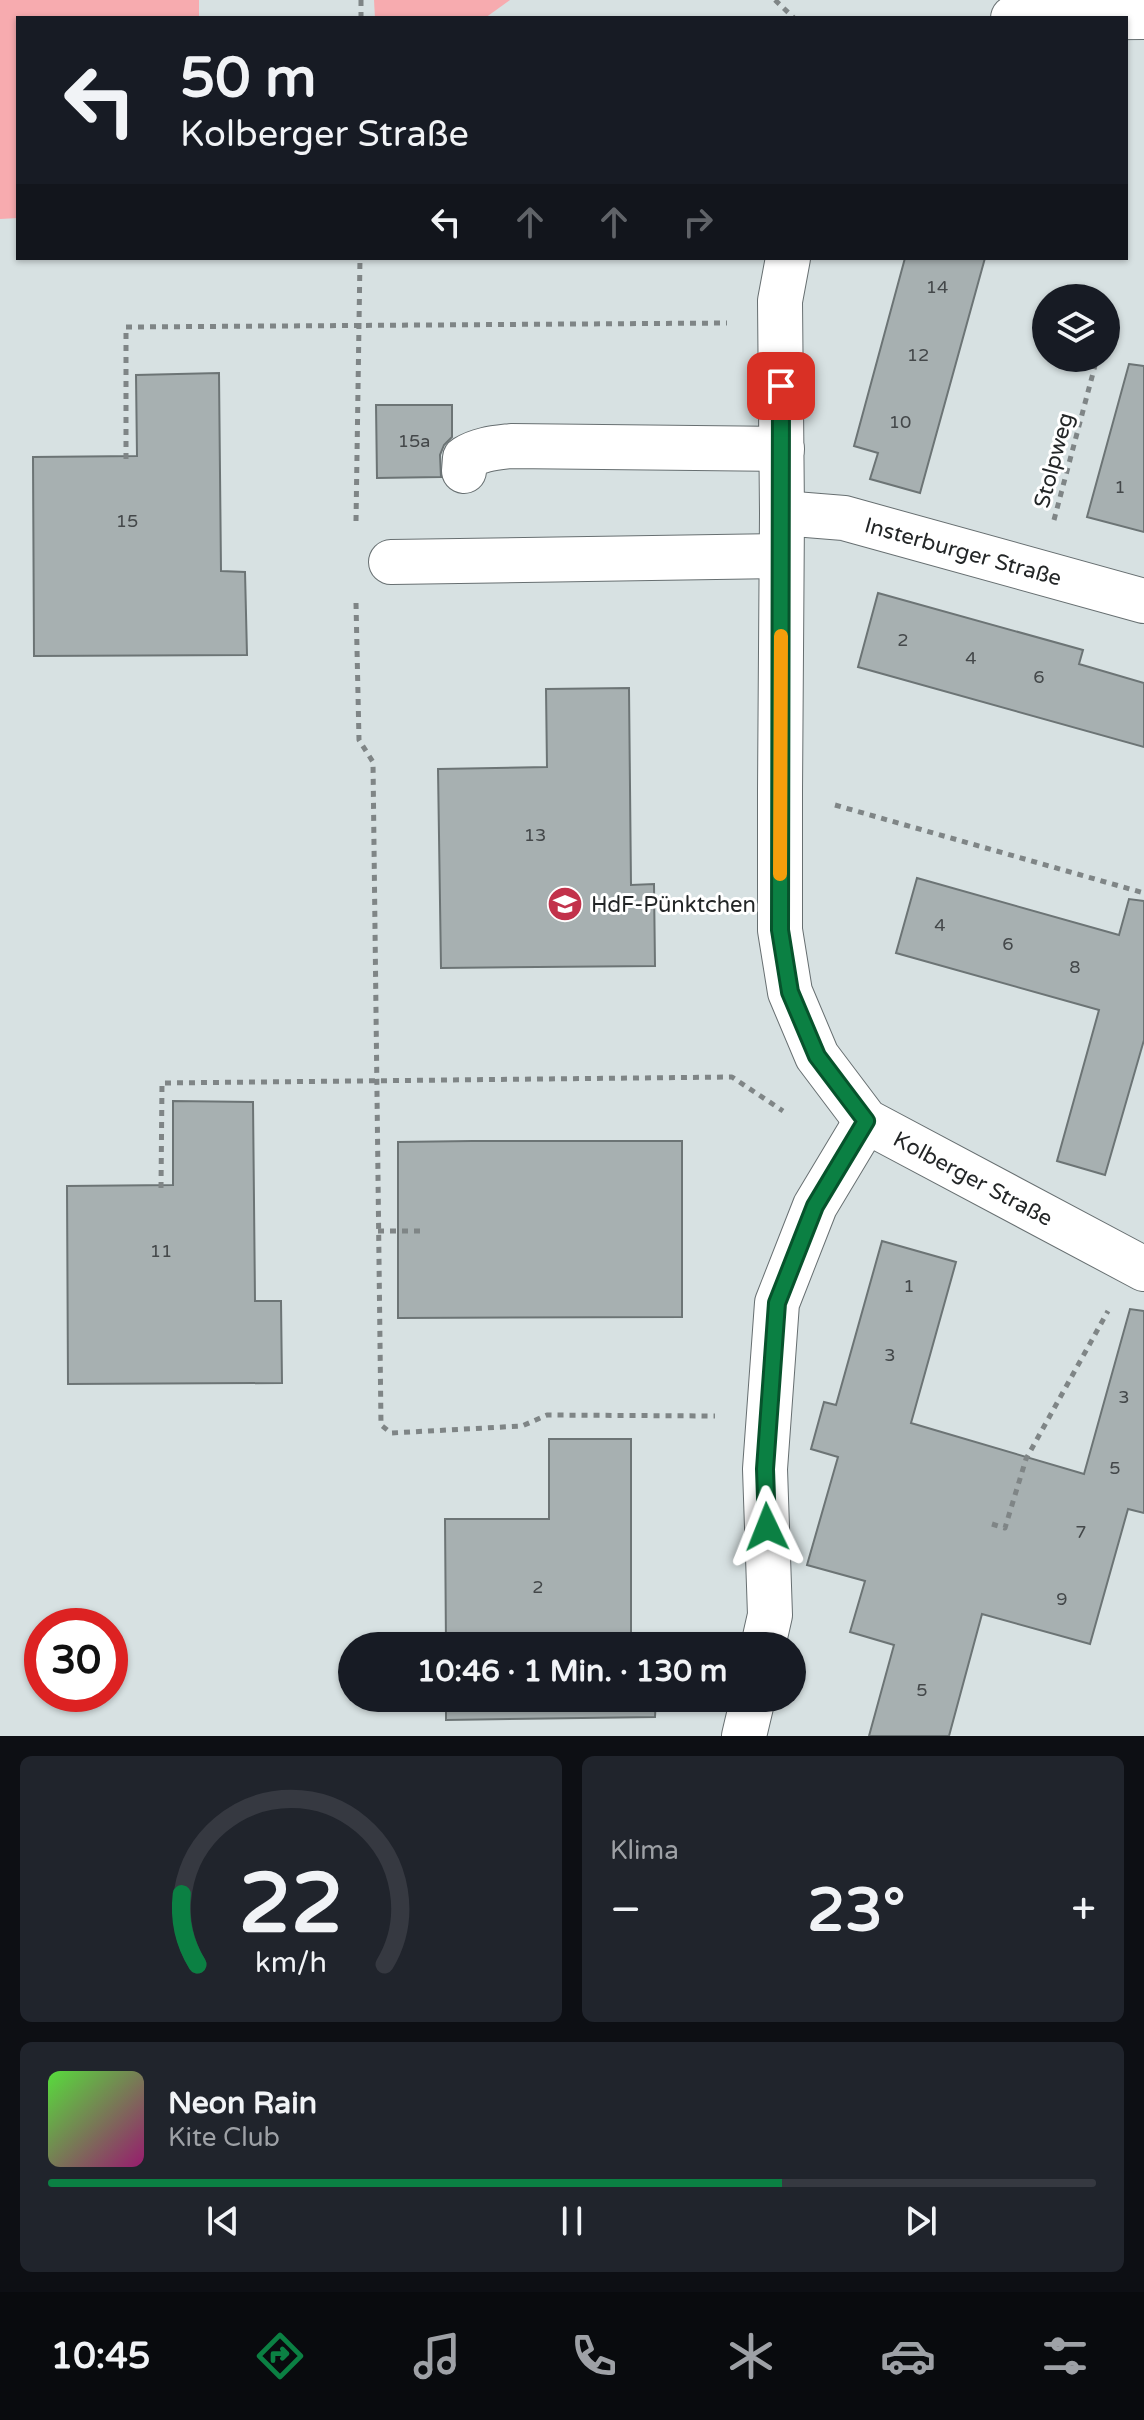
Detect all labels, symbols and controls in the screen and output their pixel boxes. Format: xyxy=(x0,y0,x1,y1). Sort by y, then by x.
text: 50 m xyxy=(180,45,316,112)
icon: left xyxy=(48,48,152,152)
text: Kolberger Straße xyxy=(180,113,469,156)
icon: left xyxy=(424,200,468,244)
icon: ahead xyxy=(508,200,552,244)
icon: ahead xyxy=(592,200,636,244)
icon: right xyxy=(676,200,720,244)
house number: 14 xyxy=(926,276,948,298)
map controls xyxy=(1032,284,1120,372)
button: layers xyxy=(1032,284,1120,372)
house number: 12 xyxy=(907,344,929,366)
pin xyxy=(747,352,815,420)
icon: arrive xyxy=(759,364,803,408)
street label: Stolpweg xyxy=(1029,410,1079,511)
house number: 10 xyxy=(889,411,911,433)
house number: 15a xyxy=(398,430,430,452)
house number: 1 xyxy=(1114,476,1126,498)
house number: 15 xyxy=(116,510,138,532)
street label: Insterburger Straße xyxy=(862,512,1064,592)
house number: 2 xyxy=(897,629,909,651)
house number: 4 xyxy=(965,647,977,669)
house number: 6 xyxy=(1033,666,1045,688)
house number: 13 xyxy=(524,824,546,846)
school or university icon: HdF-Pünktchen xyxy=(546,885,584,923)
place label: HdF-Pünktchen xyxy=(591,892,756,918)
house number: 4 xyxy=(934,914,946,936)
house number: 6 xyxy=(1002,933,1014,955)
house number: 8 xyxy=(1069,956,1081,978)
street label: Kolberger Straße xyxy=(889,1126,1057,1232)
house number: 11 xyxy=(150,1240,172,1262)
house number: 1 xyxy=(903,1275,915,1297)
house number: 3 xyxy=(884,1344,896,1366)
house number: 3 xyxy=(1118,1386,1130,1408)
house number: 5 xyxy=(1109,1457,1121,1479)
position arrow xyxy=(725,1485,809,1569)
house number: 7 xyxy=(1075,1521,1087,1543)
house number: 2 xyxy=(532,1576,544,1598)
house number: 9 xyxy=(1056,1588,1068,1610)
speed limit sign: 30 xyxy=(24,1608,128,1712)
text: 10:46 · 1 Min. · 130 m xyxy=(417,1653,727,1690)
house number: 5 xyxy=(916,1679,928,1701)
text: Klima xyxy=(610,1835,679,1866)
text: 22 xyxy=(239,1855,343,1955)
text: 23° xyxy=(807,1875,905,1947)
text: − xyxy=(610,1884,641,1937)
text: + xyxy=(1071,1884,1096,1937)
text: km/h xyxy=(255,1946,327,1980)
text: Neon Rain xyxy=(168,2085,317,2122)
text: Kite Club xyxy=(168,2122,280,2153)
icon: previous xyxy=(201,2199,245,2243)
icon: pause xyxy=(550,2199,594,2243)
icon: next xyxy=(899,2199,943,2243)
icon: directions xyxy=(252,2328,308,2384)
icon: music xyxy=(409,2328,465,2384)
icon: phone xyxy=(566,2328,622,2384)
icon: climate xyxy=(723,2328,779,2384)
icon: car xyxy=(880,2328,936,2384)
icon: filters xyxy=(1037,2328,1093,2384)
text: 10:45 xyxy=(51,2335,150,2378)

